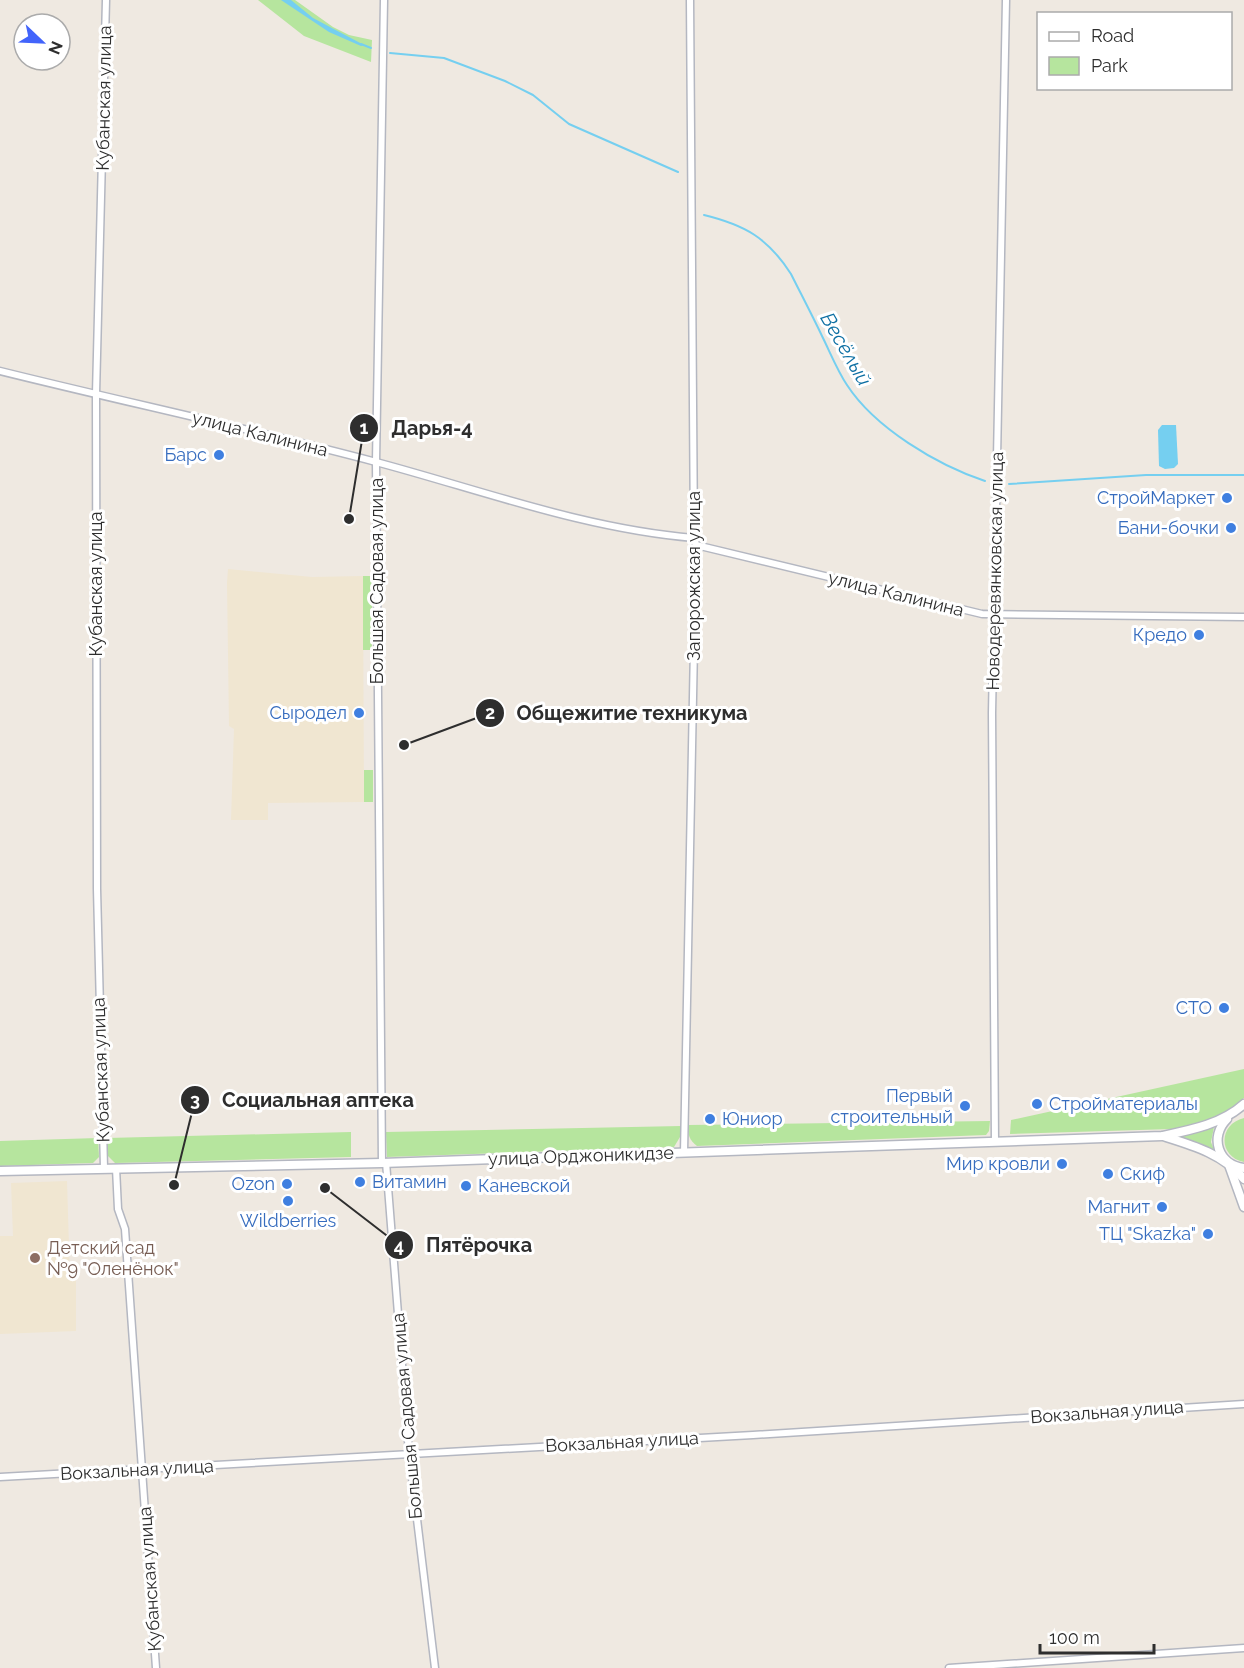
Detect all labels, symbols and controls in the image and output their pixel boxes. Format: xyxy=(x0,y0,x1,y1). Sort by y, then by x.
north arrow xyxy=(12,12,72,72)
legend xyxy=(1037,12,1232,90)
street label: Кубанская улица xyxy=(92,25,115,171)
text: Road xyxy=(1091,25,1134,46)
text: N xyxy=(44,38,66,57)
text: Park xyxy=(1091,55,1128,76)
water label: Весёлый xyxy=(815,308,877,390)
street label: улица Калинина xyxy=(190,406,330,461)
callout: Дарья-4 xyxy=(349,409,485,447)
text: Дарья-4 xyxy=(391,416,473,440)
text: 1 xyxy=(360,417,369,438)
place label: Барс xyxy=(164,444,207,465)
marker: Барс xyxy=(212,448,226,462)
street label: Новодеревянковская улица xyxy=(982,451,1007,691)
street label: Большая Садовая улица xyxy=(366,478,387,684)
place label: СтройМаркет xyxy=(1097,487,1215,508)
street label: Запорожская улица xyxy=(683,491,704,661)
marker: СтройМаркет xyxy=(1220,491,1234,505)
street label: Кубанская улица xyxy=(85,511,106,657)
place label: Бани-бочки xyxy=(1118,517,1219,538)
marker: Бани-бочки xyxy=(1224,521,1238,535)
street label: улица Калинина xyxy=(826,566,966,621)
place label: Кредо xyxy=(1133,624,1187,645)
marker: Кредо xyxy=(1192,628,1206,642)
callout: Общежитие техникума xyxy=(475,694,760,732)
text: Общежитие техникума xyxy=(516,701,748,725)
place label: Сыродел xyxy=(269,702,347,723)
text: 2 xyxy=(485,702,495,723)
marker: Сыродел xyxy=(352,706,366,720)
street label: Кубанская улица xyxy=(87,997,114,1143)
place label: СТО xyxy=(1176,997,1212,1018)
marker: СТО xyxy=(1217,1001,1231,1015)
callout: Социальная аптека xyxy=(180,1081,426,1119)
place label: Первый строительный xyxy=(830,1085,953,1127)
text: Социальная аптека xyxy=(222,1088,414,1112)
text: 3 xyxy=(190,1089,200,1110)
place label: Стройматериалы xyxy=(1049,1093,1198,1114)
marker: Стройматериалы xyxy=(1030,1097,1044,1111)
marker: Первый строительный xyxy=(958,1099,972,1113)
place label: Юниор xyxy=(722,1108,783,1129)
marker: Юниор xyxy=(703,1112,717,1126)
street label: улица Орджоникидзе xyxy=(488,1142,675,1169)
place label: Мир кровли xyxy=(946,1153,1050,1174)
marker: Мир кровли xyxy=(1055,1157,1069,1171)
place label: Скиф xyxy=(1120,1163,1165,1184)
marker: Скиф xyxy=(1101,1167,1115,1181)
place label: Витамин xyxy=(372,1171,447,1192)
place label: Ozon xyxy=(232,1173,275,1194)
marker: Витамин xyxy=(353,1175,367,1189)
place label: Каневской xyxy=(478,1175,570,1196)
marker: Ozon xyxy=(280,1177,294,1191)
marker: Каневской xyxy=(459,1179,473,1193)
marker: Wildberries xyxy=(281,1194,295,1208)
place label: Магнит xyxy=(1087,1196,1150,1217)
marker: Магнит xyxy=(1155,1200,1169,1214)
place label: Wildberries xyxy=(240,1210,336,1231)
place label: ТЦ "Skazka" xyxy=(1099,1223,1196,1244)
callout: Пятёрочка xyxy=(384,1226,544,1264)
marker: ТЦ "Skazka" xyxy=(1201,1227,1215,1241)
text: Пятёрочка xyxy=(426,1233,532,1257)
text: 4 xyxy=(394,1235,404,1256)
place label: Детский сад №9 "Оленёнок" xyxy=(47,1237,179,1279)
marker: Детский сад №9 "Оленёнок" xyxy=(28,1251,42,1265)
street label: Большая Садовая улица xyxy=(387,1312,426,1520)
street label: Вокзальная улица xyxy=(1030,1396,1184,1427)
street label: Вокзальная улица xyxy=(545,1427,699,1456)
street label: Вокзальная улица xyxy=(60,1455,214,1484)
street label: Кубанская улица xyxy=(134,1506,165,1652)
scale bar xyxy=(1040,1617,1154,1655)
text: 100 m xyxy=(1049,1627,1100,1648)

